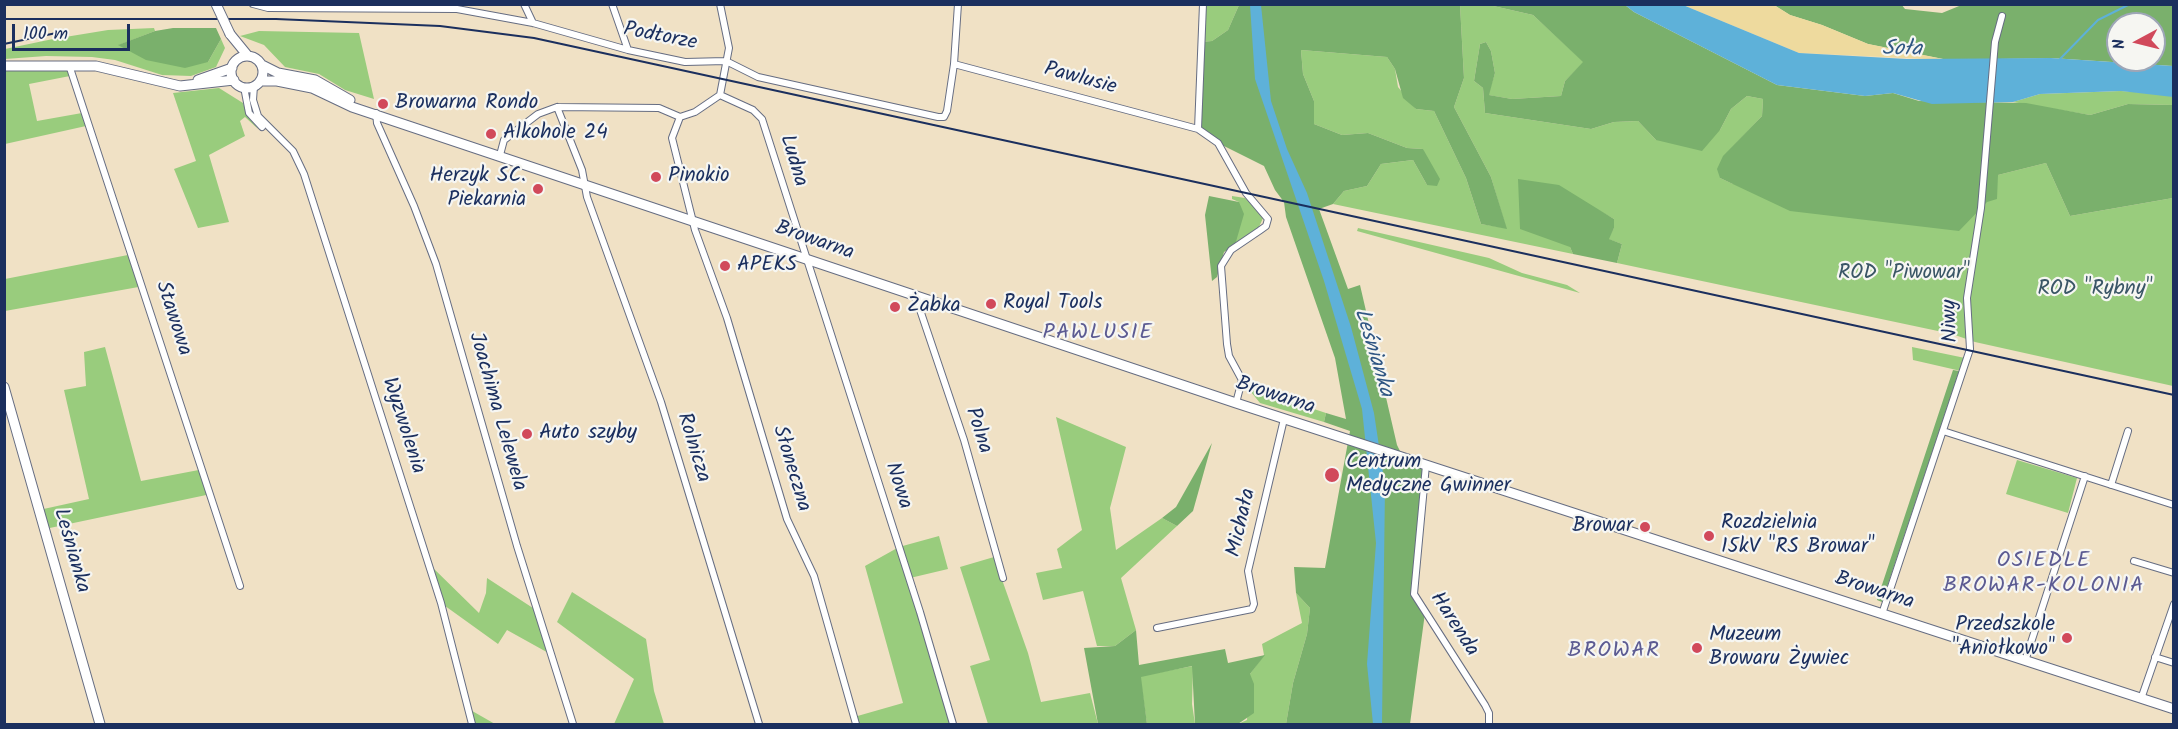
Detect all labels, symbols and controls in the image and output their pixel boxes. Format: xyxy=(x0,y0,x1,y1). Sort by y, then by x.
scale bar xyxy=(15,12,134,50)
north arrow xyxy=(2106,12,2166,72)
street label: Podtorze xyxy=(621,19,699,57)
text: 100 m xyxy=(23,20,68,49)
water label: Soła xyxy=(1882,37,1922,65)
text: N xyxy=(2107,37,2133,51)
street label: Pawlusie xyxy=(1041,58,1119,102)
place label: Browarna Rondo xyxy=(395,91,538,117)
marker: Browarna Rondo xyxy=(376,97,390,111)
place label: Alkohole 24 xyxy=(503,121,608,147)
marker: Alkohole 24 xyxy=(484,127,498,141)
street label: Ludna xyxy=(772,132,812,190)
place label: Herzyk SC. Piekarnia xyxy=(429,164,526,214)
place label: Pinokio xyxy=(668,164,729,190)
marker: Pinokio xyxy=(649,170,663,184)
marker: Herzyk SC. Piekarnia xyxy=(531,182,545,196)
street label: Browarna xyxy=(771,217,857,267)
place label: APEKS xyxy=(737,253,797,279)
marker: APEKS xyxy=(718,259,732,273)
park label: ROD "Piwowar" xyxy=(1838,261,1970,287)
park label: ROD "Rybny" xyxy=(2037,277,2153,303)
street label: Stawowa xyxy=(148,279,196,359)
place label: Royal Tools xyxy=(1003,291,1102,317)
place label: Żabka xyxy=(907,294,961,320)
marker: Royal Tools xyxy=(984,297,998,311)
street label: Niwy xyxy=(1939,299,1965,343)
marker: Żabka xyxy=(888,300,902,314)
water label: Leśnianka xyxy=(1346,306,1398,400)
district label: PAWLUSIE xyxy=(1042,321,1154,347)
street label: Joachima Lelewela xyxy=(461,330,531,494)
street label: Browarna xyxy=(1232,372,1318,422)
street label: Wyzwolenia xyxy=(375,375,429,477)
street label: Polna xyxy=(958,405,996,457)
street label: Rolnicza xyxy=(669,410,715,486)
place label: Auto szyby xyxy=(539,421,637,447)
street label: Słoneczna xyxy=(765,423,815,515)
marker: Auto szyby xyxy=(520,427,534,441)
place label: Centrum Medyczne Gwinner xyxy=(1346,450,1511,500)
street label: Nowa xyxy=(878,459,916,513)
marker: Centrum Medyczne Gwinner xyxy=(1323,466,1341,484)
street label: Michała xyxy=(1223,486,1263,560)
street label: Leśnianka xyxy=(46,506,94,596)
place label: Rozdzielnia 15kV "RS Browar" xyxy=(1721,511,1875,561)
place label: Browar xyxy=(1572,514,1633,540)
marker: Browar xyxy=(1638,520,1652,534)
marker: Rozdzielnia 15kV "RS Browar" xyxy=(1702,529,1716,543)
district label: OSIEDLE BROWAR-KOLONIA xyxy=(1943,549,2145,600)
street label: Browarna xyxy=(1831,567,1917,617)
street label: Harenda xyxy=(1423,588,1483,662)
place label: Przedszkole "Aniołkowo" xyxy=(1952,613,2055,663)
place label: Muzeum Browaru Żywiec xyxy=(1709,623,1849,673)
marker: Przedszkole "Aniołkowo" xyxy=(2060,631,2074,645)
district label: BROWAR xyxy=(1568,639,1660,665)
marker: Muzeum Browaru Żywiec xyxy=(1690,641,1704,655)

